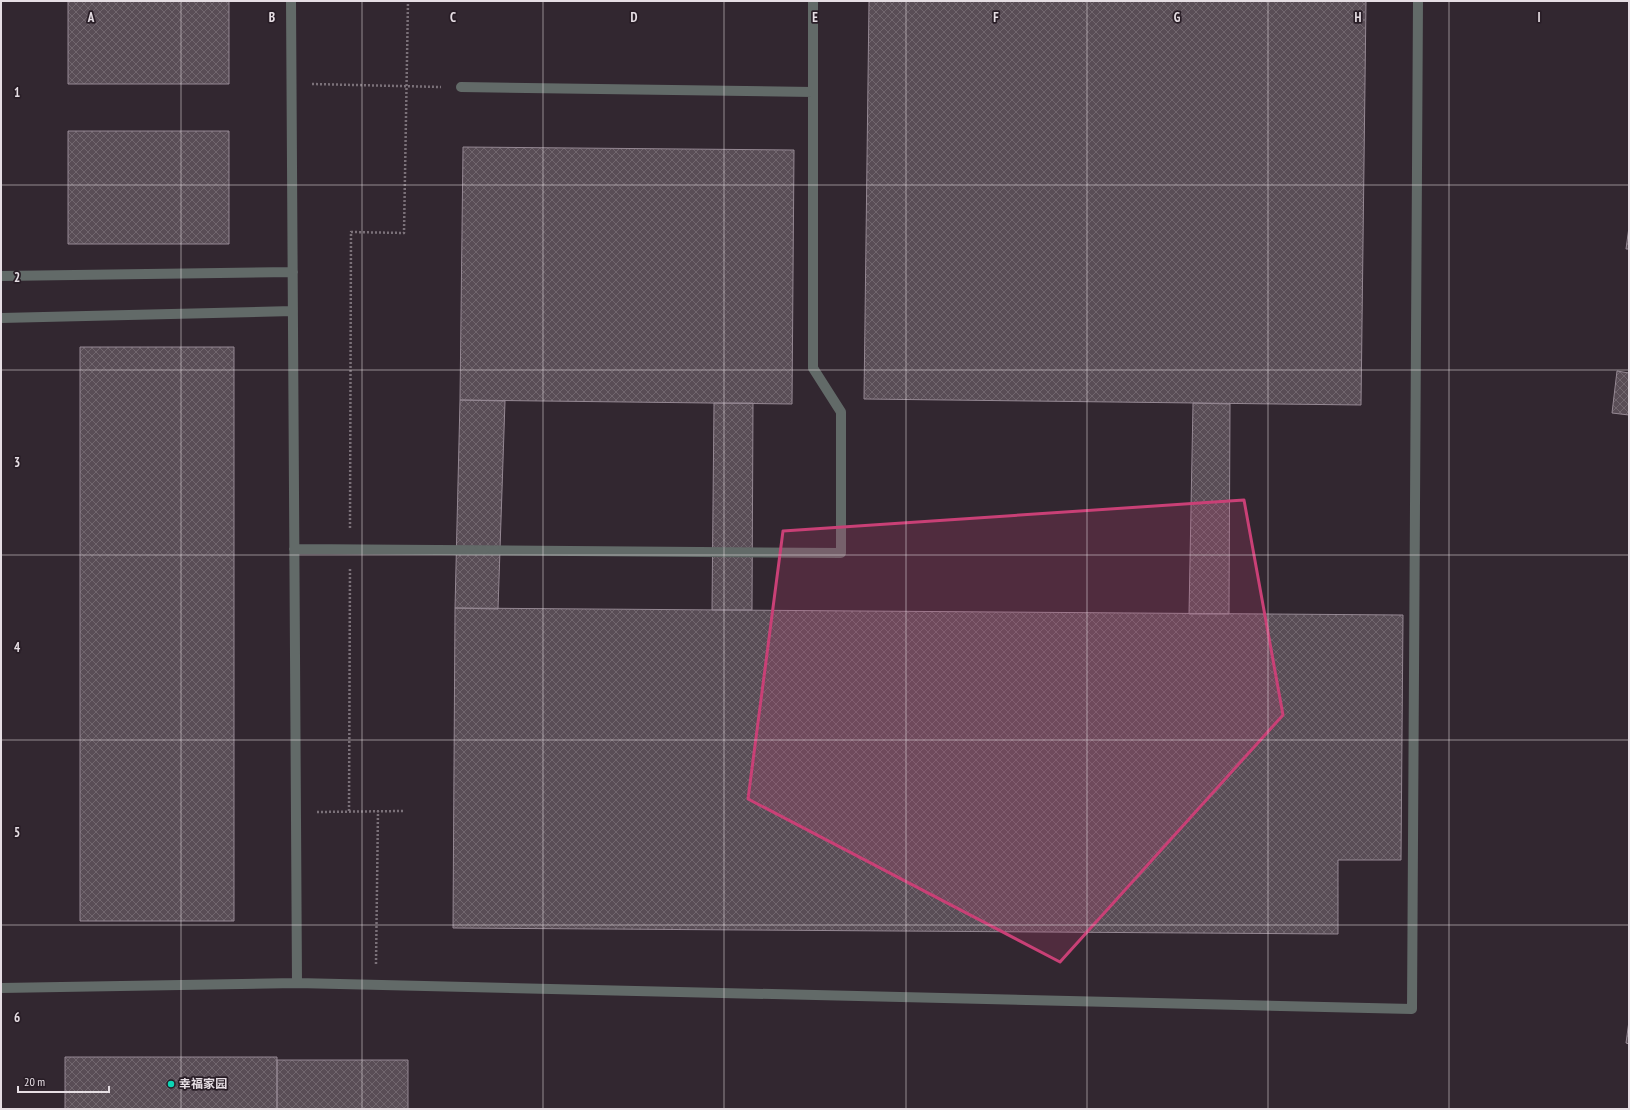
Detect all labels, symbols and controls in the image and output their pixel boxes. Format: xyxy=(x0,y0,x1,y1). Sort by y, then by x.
text: A xyxy=(87,9,95,26)
text: B xyxy=(269,9,275,26)
text: C xyxy=(450,9,456,26)
text: D xyxy=(631,9,638,26)
text: E xyxy=(812,9,818,26)
text: F xyxy=(993,9,999,26)
text: G xyxy=(1174,9,1181,26)
text: H xyxy=(1355,9,1362,26)
text: I xyxy=(1537,9,1541,26)
text: 1 xyxy=(14,84,20,101)
text: 2 xyxy=(14,269,20,286)
text: 3 xyxy=(14,454,20,471)
text: 4 xyxy=(14,639,21,656)
text: 5 xyxy=(14,824,20,841)
text: 6 xyxy=(14,1009,20,1026)
scale bar xyxy=(18,1068,109,1094)
text: 20 m xyxy=(24,1074,45,1089)
place label: 幸福家园 xyxy=(179,1076,227,1091)
marker: 幸福家园 xyxy=(166,1079,176,1089)

